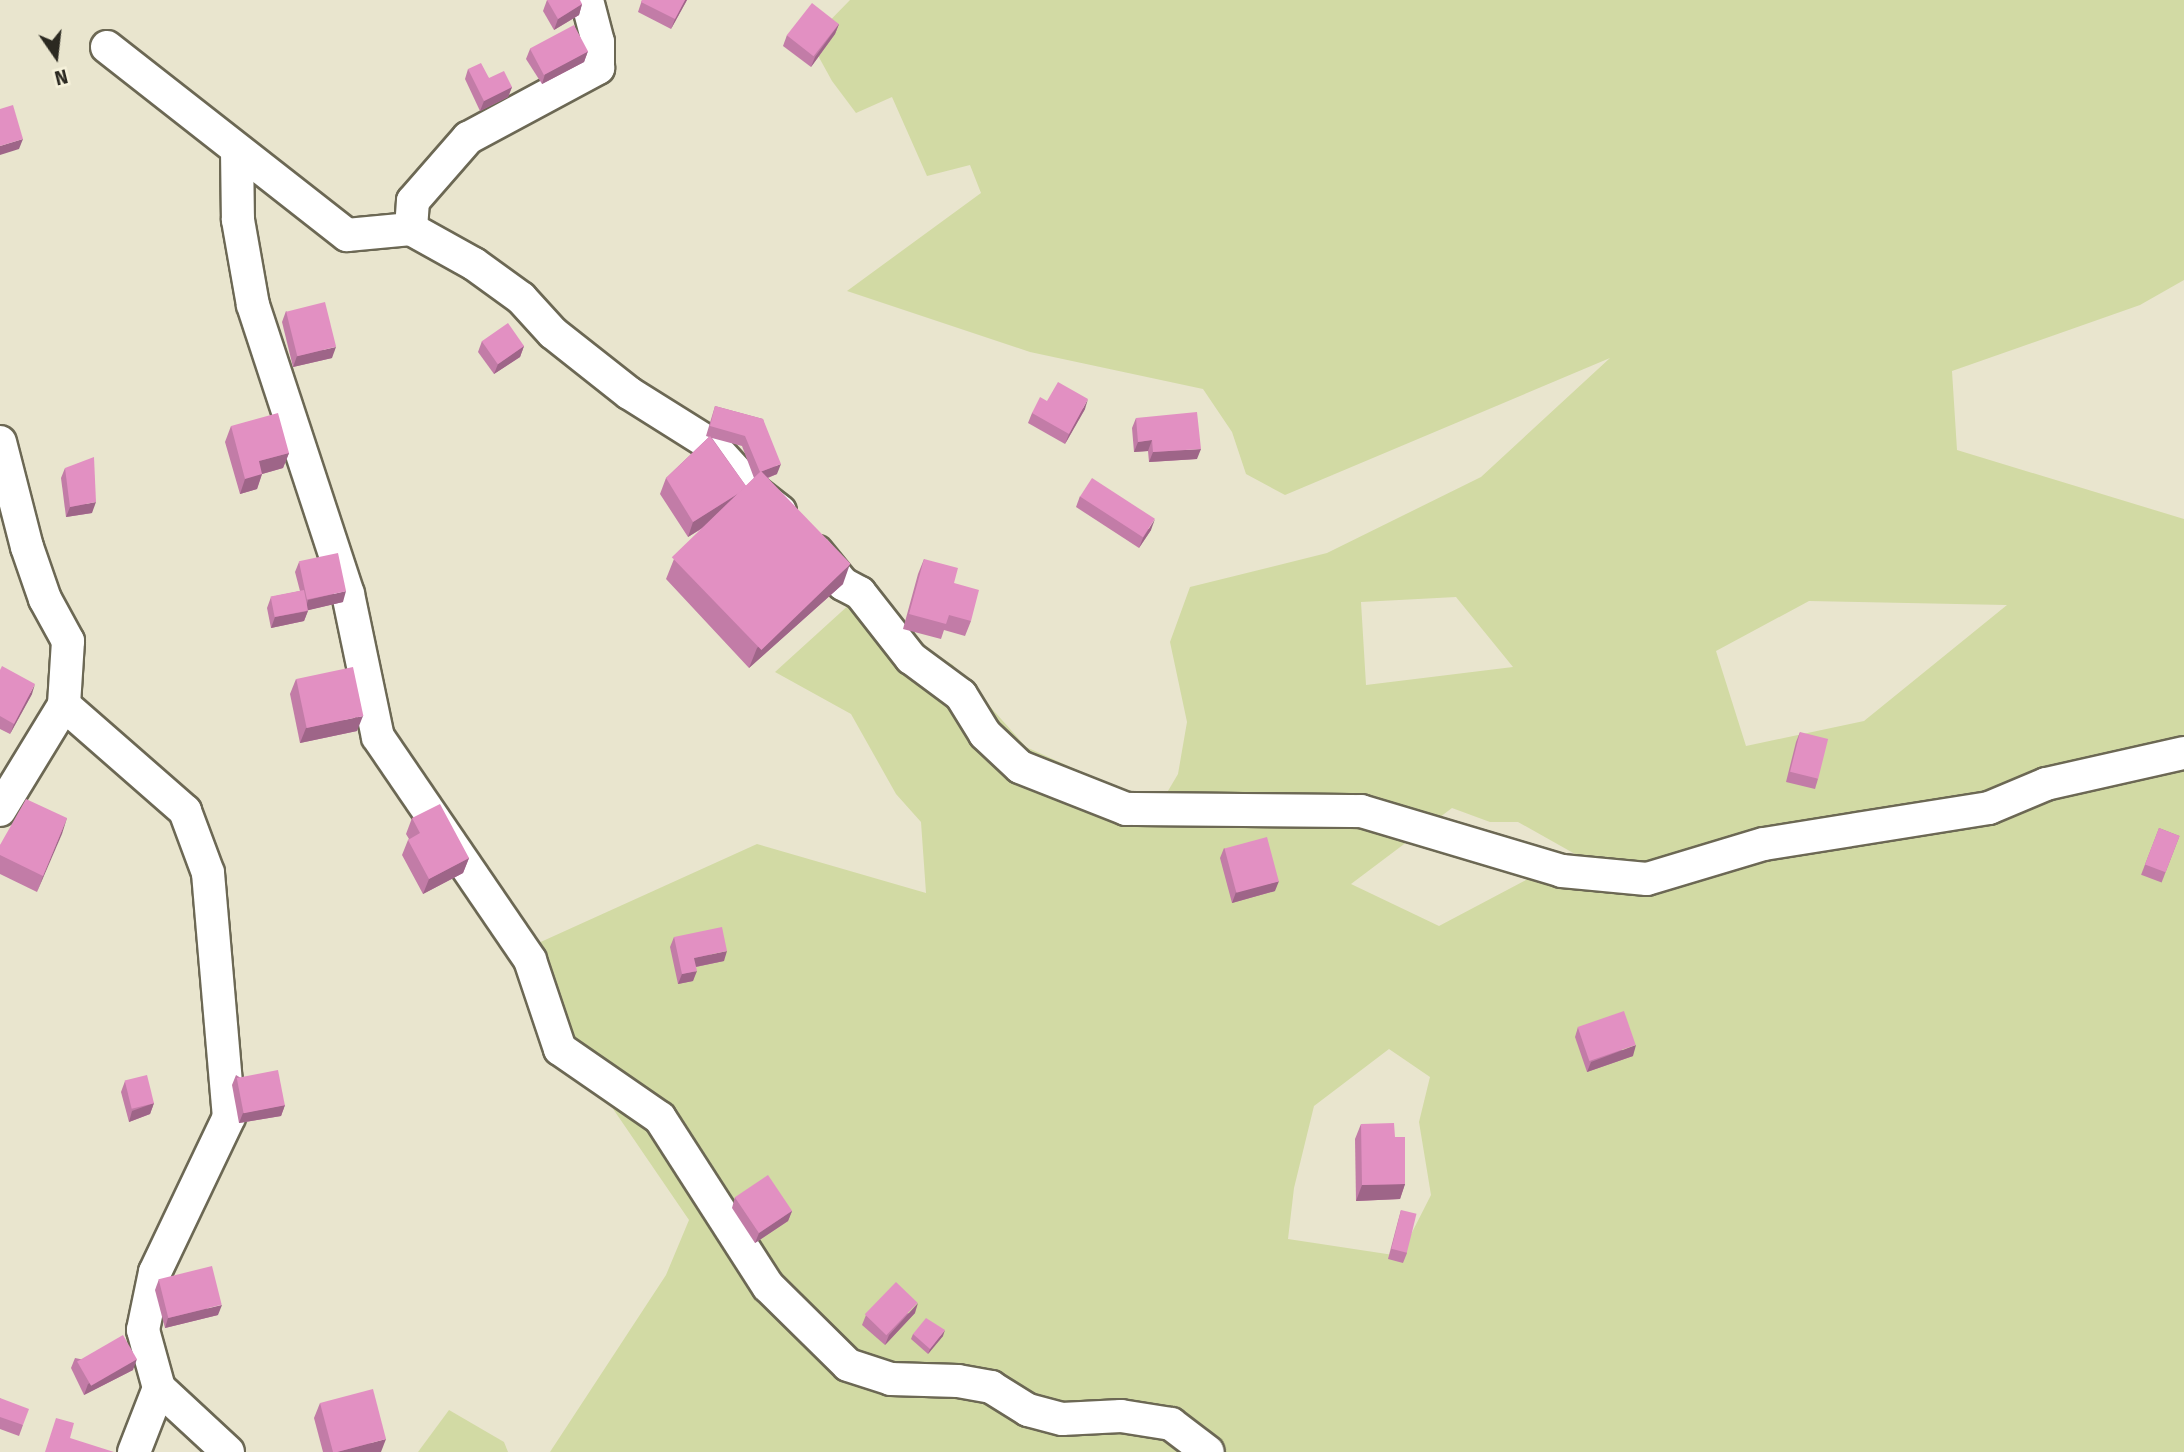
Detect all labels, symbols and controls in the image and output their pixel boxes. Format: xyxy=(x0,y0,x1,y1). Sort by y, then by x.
north arrow xyxy=(21,21,91,91)
text: N xyxy=(52,64,70,90)

